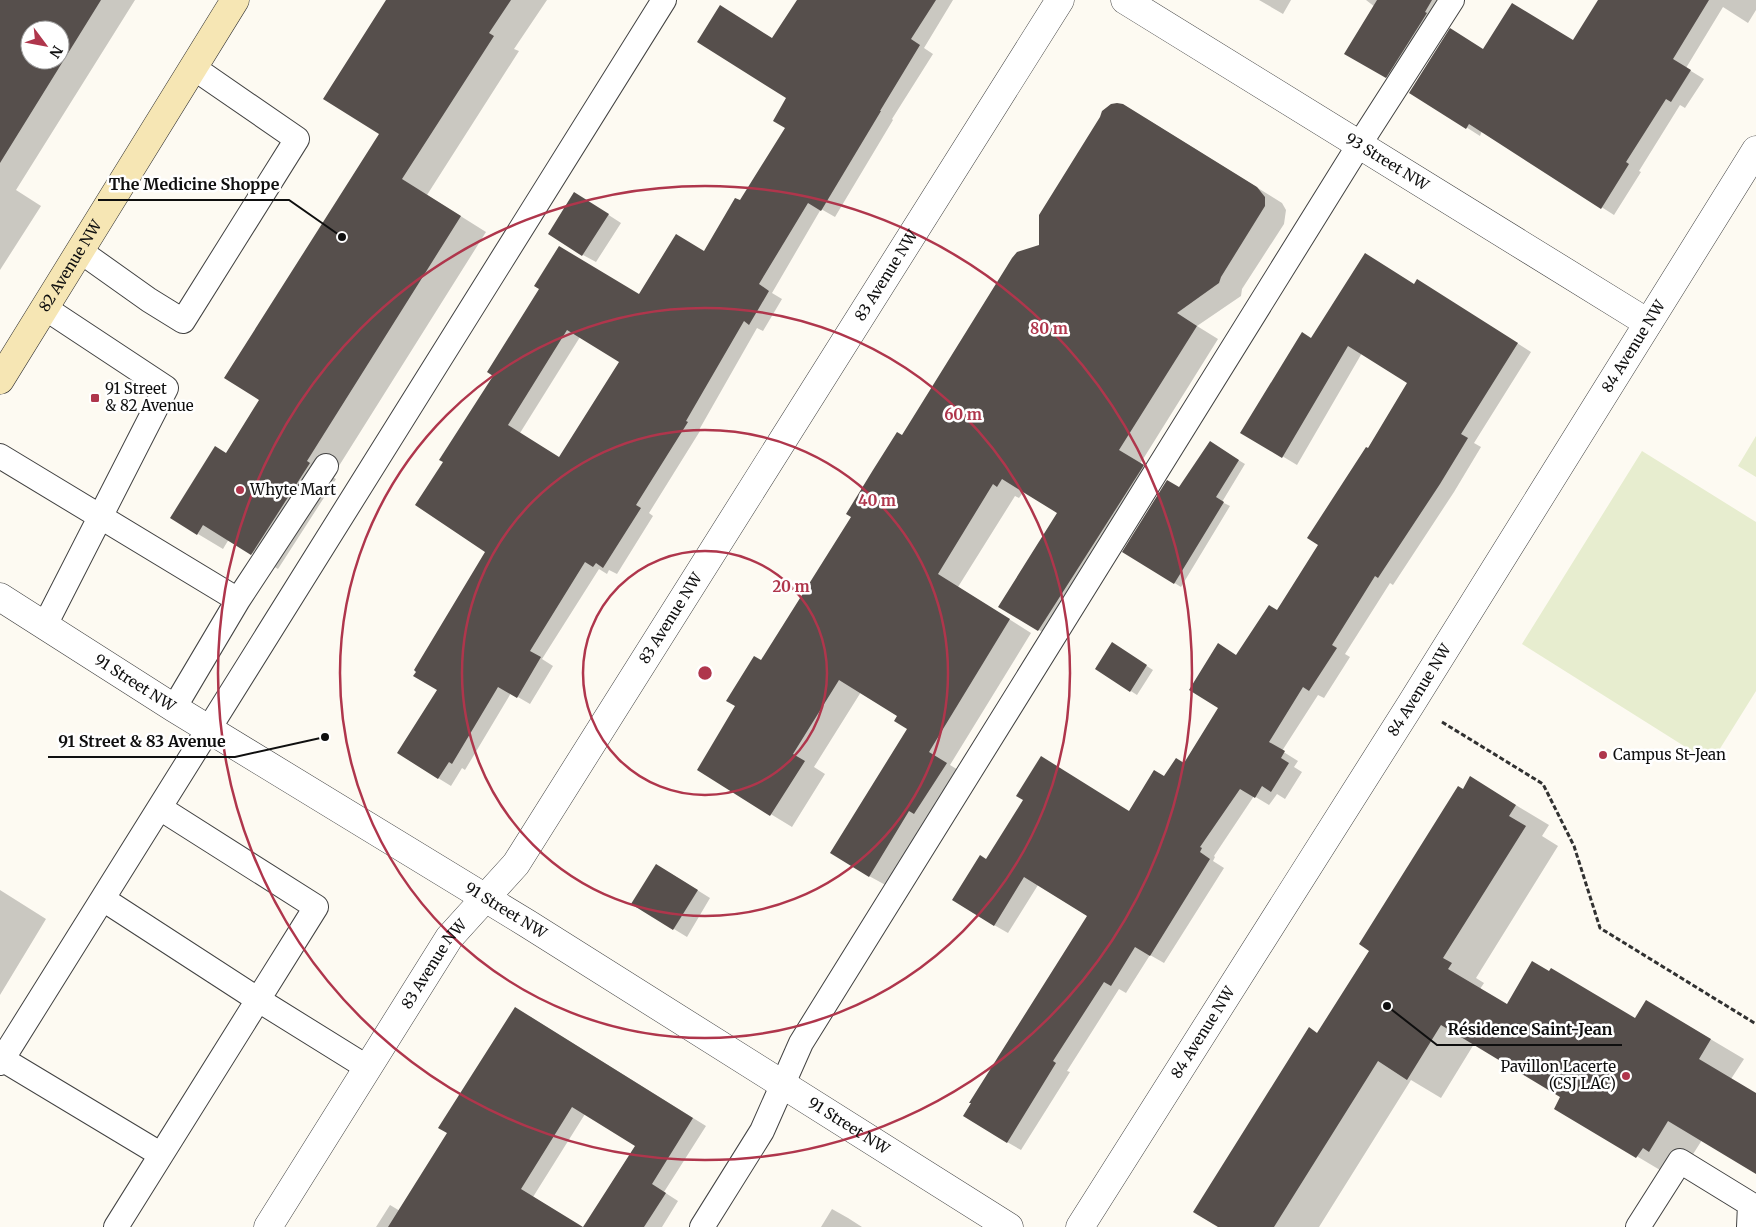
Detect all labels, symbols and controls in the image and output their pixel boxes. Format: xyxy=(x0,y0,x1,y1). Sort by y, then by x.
north arrow xyxy=(20,20,70,70)
text: N xyxy=(45,42,67,61)
street label: 93 Street NW xyxy=(1342,129,1433,195)
callout: The Medicine Shoppe xyxy=(98,169,289,200)
text: The Medicine Shoppe xyxy=(109,174,280,194)
street label: 82 Avenue NW xyxy=(34,215,106,315)
street label: 83 Avenue NW xyxy=(850,226,922,325)
street label: 84 Avenue NW xyxy=(1597,296,1670,396)
text: 80 m xyxy=(1030,319,1068,338)
place label: 91 Street & 82 Avenue xyxy=(105,379,194,415)
marker: 91 Street & 82 Avenue xyxy=(89,392,101,404)
text: 60 m xyxy=(944,405,982,424)
place label: Whyte Mart xyxy=(249,480,336,499)
marker: Whyte Mart xyxy=(234,484,246,496)
text: 40 m xyxy=(858,491,896,510)
street label: 83 Avenue NW xyxy=(634,568,706,667)
text: 20 m xyxy=(772,577,810,596)
street label: 84 Avenue NW xyxy=(1383,640,1455,740)
street label: 91 Street NW xyxy=(91,650,180,716)
centre of rings xyxy=(696,664,714,682)
callout: 91 Street & 83 Avenue xyxy=(48,726,235,757)
text: 91 Street & 83 Avenue xyxy=(58,731,226,751)
place label: Campus St-Jean xyxy=(1613,745,1726,764)
marker: Campus St-Jean xyxy=(1597,749,1609,761)
street label: 91 Street NW xyxy=(462,878,551,943)
street label: 83 Avenue NW xyxy=(397,914,471,1012)
street label: 84 Avenue NW xyxy=(1166,982,1239,1082)
callout: Résidence Saint-Jean xyxy=(1437,1014,1622,1045)
text: Résidence Saint-Jean xyxy=(1448,1019,1613,1039)
place label: Pavillon Lacerte (CSJ LAC) xyxy=(1501,1057,1616,1093)
marker: Pavillon Lacerte (CSJ LAC) xyxy=(1620,1070,1632,1082)
street label: 91 Street NW xyxy=(805,1093,894,1159)

